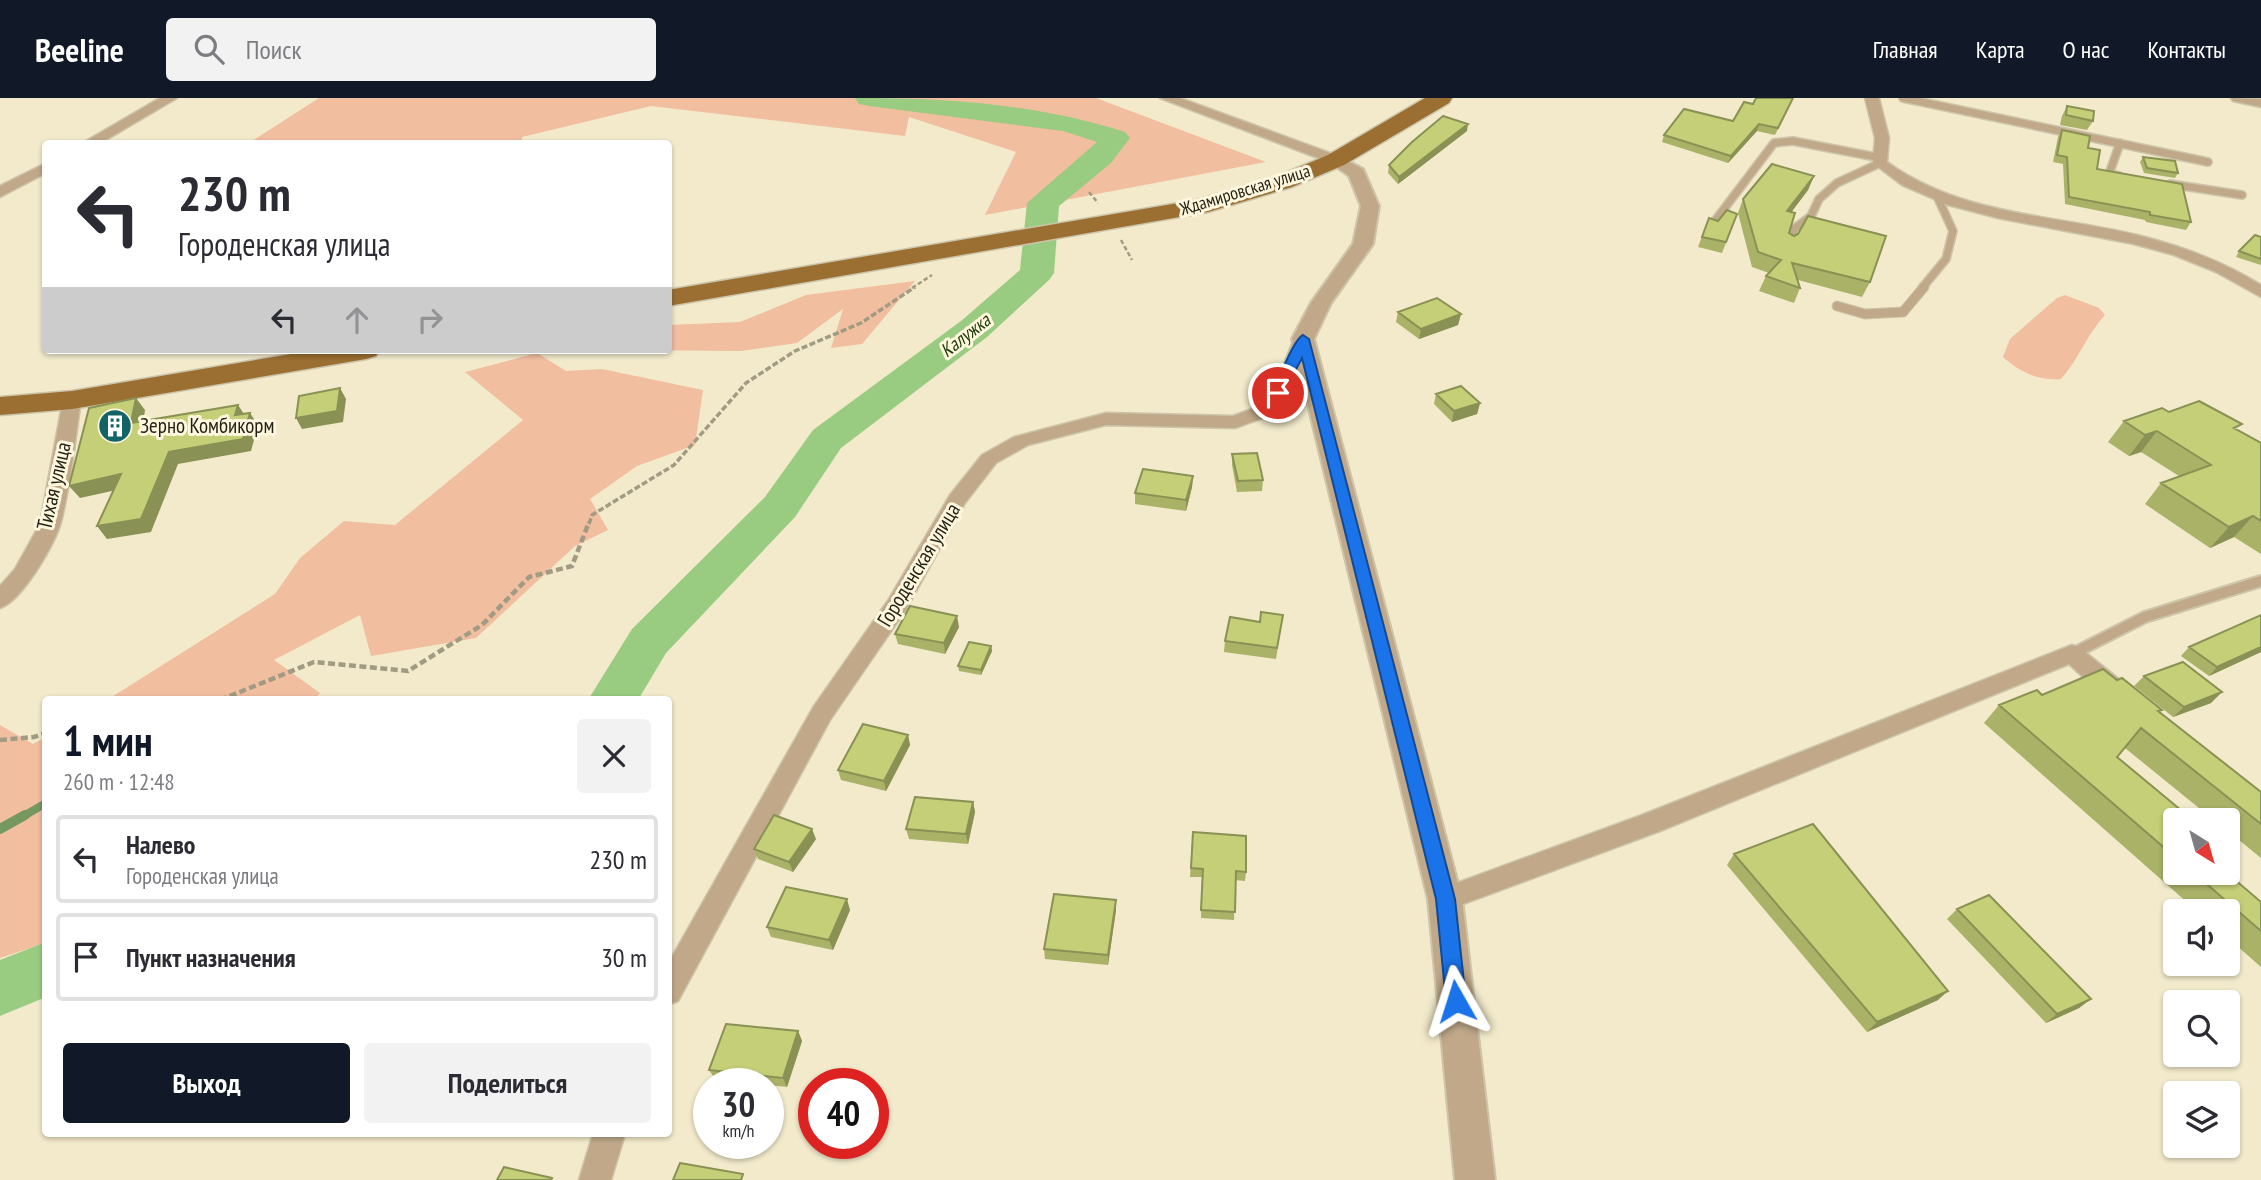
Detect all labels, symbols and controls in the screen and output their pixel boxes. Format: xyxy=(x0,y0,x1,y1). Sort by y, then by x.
search box xyxy=(166,18,656,81)
text: Beeline xyxy=(35,28,124,71)
icon: search xyxy=(190,30,228,68)
text: Поиск xyxy=(246,33,301,66)
text: Главная xyxy=(1873,34,1938,65)
text: Карта xyxy=(1976,34,2025,65)
text: О нас xyxy=(2063,34,2109,65)
text: Контакты xyxy=(2147,34,2226,65)
street label: Ждамировская улица xyxy=(1176,159,1313,221)
text: 230 m xyxy=(178,161,291,225)
icon: left xyxy=(63,168,154,259)
text: Городенская улица xyxy=(178,223,390,265)
icon: left xyxy=(265,301,303,339)
icon: ahead xyxy=(338,301,376,339)
icon: right xyxy=(411,301,449,339)
water label: Калужка xyxy=(935,307,996,362)
pin xyxy=(1248,363,1308,423)
icon: arrive xyxy=(1259,374,1297,412)
building icon: Зерно Комбикорм xyxy=(96,407,134,445)
place label: Зерно Комбикорм xyxy=(140,412,274,439)
street label: Тихая улица xyxy=(30,439,77,532)
street label: Городенская улица xyxy=(871,498,966,631)
text: 1 мин xyxy=(63,713,153,768)
button: close xyxy=(577,719,651,793)
text: 260 m · 12:48 xyxy=(63,767,175,796)
north arrow xyxy=(2163,808,2240,886)
map controls xyxy=(2163,808,2240,1158)
text: Налево xyxy=(126,828,195,861)
icon: left xyxy=(67,840,105,878)
text: 230 m xyxy=(589,843,647,876)
text: Городенская улица xyxy=(126,861,279,890)
button: sound xyxy=(2163,899,2240,976)
icon: arrive xyxy=(67,938,105,976)
text: Пункт назначения xyxy=(126,941,296,974)
text: 30 m xyxy=(601,941,647,974)
position arrow xyxy=(1419,964,1493,1038)
button: search xyxy=(2163,990,2240,1067)
button: Выход xyxy=(63,1043,350,1123)
button: Поделиться xyxy=(364,1043,651,1123)
speed limit sign: 40 xyxy=(798,1068,889,1159)
text: 30 xyxy=(722,1081,755,1127)
button: layers xyxy=(2163,1081,2240,1158)
text: km/h xyxy=(723,1119,754,1142)

